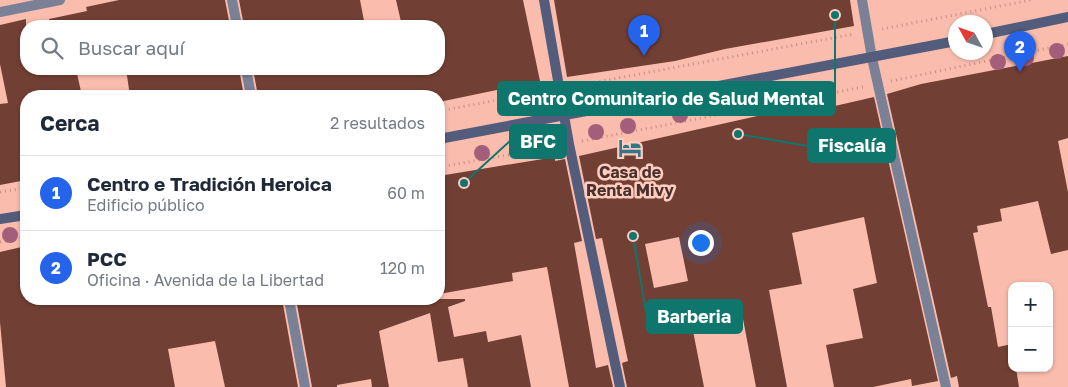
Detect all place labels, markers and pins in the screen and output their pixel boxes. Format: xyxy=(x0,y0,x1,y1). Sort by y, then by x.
pin: 1 xyxy=(628,15,660,56)
pin: 2 xyxy=(1004,31,1036,72)
callout: Centro Comunitario de Salud Mental xyxy=(498,82,835,115)
callout: BFC xyxy=(510,125,566,158)
callout: Fiscalía xyxy=(808,129,895,162)
hotel icon: Casa de Renta Mivy xyxy=(617,135,643,161)
place label: Casa de Renta Mivy xyxy=(586,162,674,200)
callout: Barberia xyxy=(647,300,742,333)

